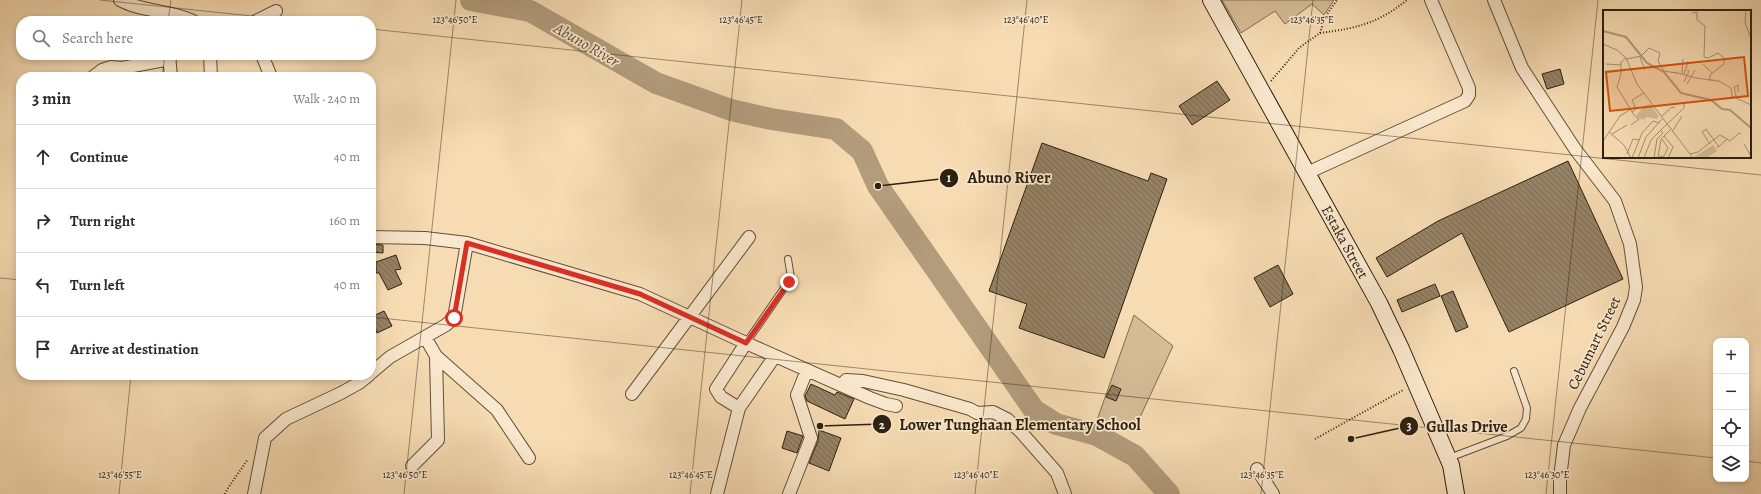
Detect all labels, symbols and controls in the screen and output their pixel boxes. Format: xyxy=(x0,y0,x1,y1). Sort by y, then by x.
inset map xyxy=(1603,10,1751,158)
text: 123°46'50"E xyxy=(433,13,477,26)
text: 123°46'45"E xyxy=(719,13,763,26)
text: 123°46'40"E xyxy=(1003,13,1049,26)
text: 123°46'35"E xyxy=(1290,13,1334,26)
search box xyxy=(16,16,376,60)
water label: Abuno River xyxy=(549,17,624,73)
icon: search xyxy=(30,27,52,49)
text: Search here xyxy=(62,28,133,48)
text: 3 min xyxy=(32,87,71,110)
text: Walk · 240 m xyxy=(293,90,360,107)
icon: ahead xyxy=(32,146,54,168)
text: Continue xyxy=(70,147,128,167)
text: 40 m xyxy=(334,148,360,165)
callout: Abuno River xyxy=(939,164,1058,192)
text: Abuno River xyxy=(967,167,1051,189)
text: 1 xyxy=(947,170,952,186)
street label: Estaka Street xyxy=(1317,202,1373,282)
icon: right xyxy=(32,210,54,232)
text: Turn right xyxy=(70,211,135,231)
text: 160 m xyxy=(329,212,360,229)
route end xyxy=(780,273,798,291)
icon: left xyxy=(32,274,54,296)
text: Turn left xyxy=(70,275,125,295)
text: 40 m xyxy=(334,276,360,293)
street label: Cebumart Street xyxy=(1563,293,1625,393)
route start xyxy=(445,309,463,327)
icon: arrive xyxy=(32,338,54,360)
map controls xyxy=(1713,338,1749,482)
button: + xyxy=(1713,338,1749,374)
text: Arrive at destination xyxy=(70,339,199,359)
button: − xyxy=(1713,374,1749,410)
callout: Lower Tunghaan Elementary School xyxy=(872,410,1149,438)
button: locate xyxy=(1713,410,1749,446)
callout: Gullas Drive xyxy=(1399,412,1516,440)
text: Lower Tunghaan Elementary School xyxy=(899,414,1141,436)
text: Gullas Drive xyxy=(1426,416,1508,438)
text: 2 xyxy=(879,417,885,433)
text: 3 xyxy=(1406,418,1412,434)
button: layers xyxy=(1713,446,1749,482)
text: 123°46'55"E xyxy=(98,468,142,481)
text: 123°46'50"E xyxy=(383,468,427,481)
text: 123°46'45"E xyxy=(669,468,713,481)
text: 123°46'40"E xyxy=(953,468,999,481)
text: 123°46'35"E xyxy=(1240,468,1284,481)
text: 123°46'30"E xyxy=(1525,468,1569,481)

